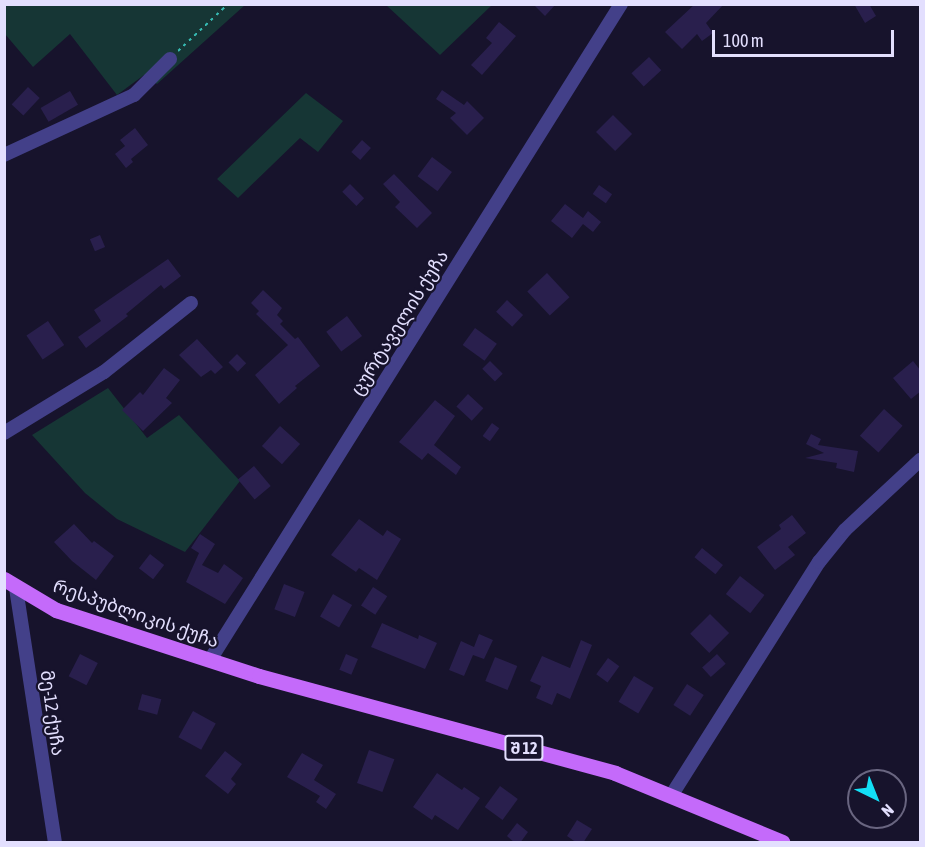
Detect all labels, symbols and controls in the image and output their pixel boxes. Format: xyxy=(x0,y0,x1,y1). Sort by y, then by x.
scale bar xyxy=(715,18,896,56)
text: 100 m xyxy=(723,30,764,51)
street label: ცურტაველის ქუჩა xyxy=(347,246,453,400)
street label: რესპუბლიკის ქუჩა xyxy=(50,576,222,652)
street label: მე-12 ქუჩა xyxy=(35,669,69,757)
road number: შ 12 xyxy=(503,735,545,761)
north arrow xyxy=(847,769,907,829)
text: N xyxy=(878,801,898,821)

